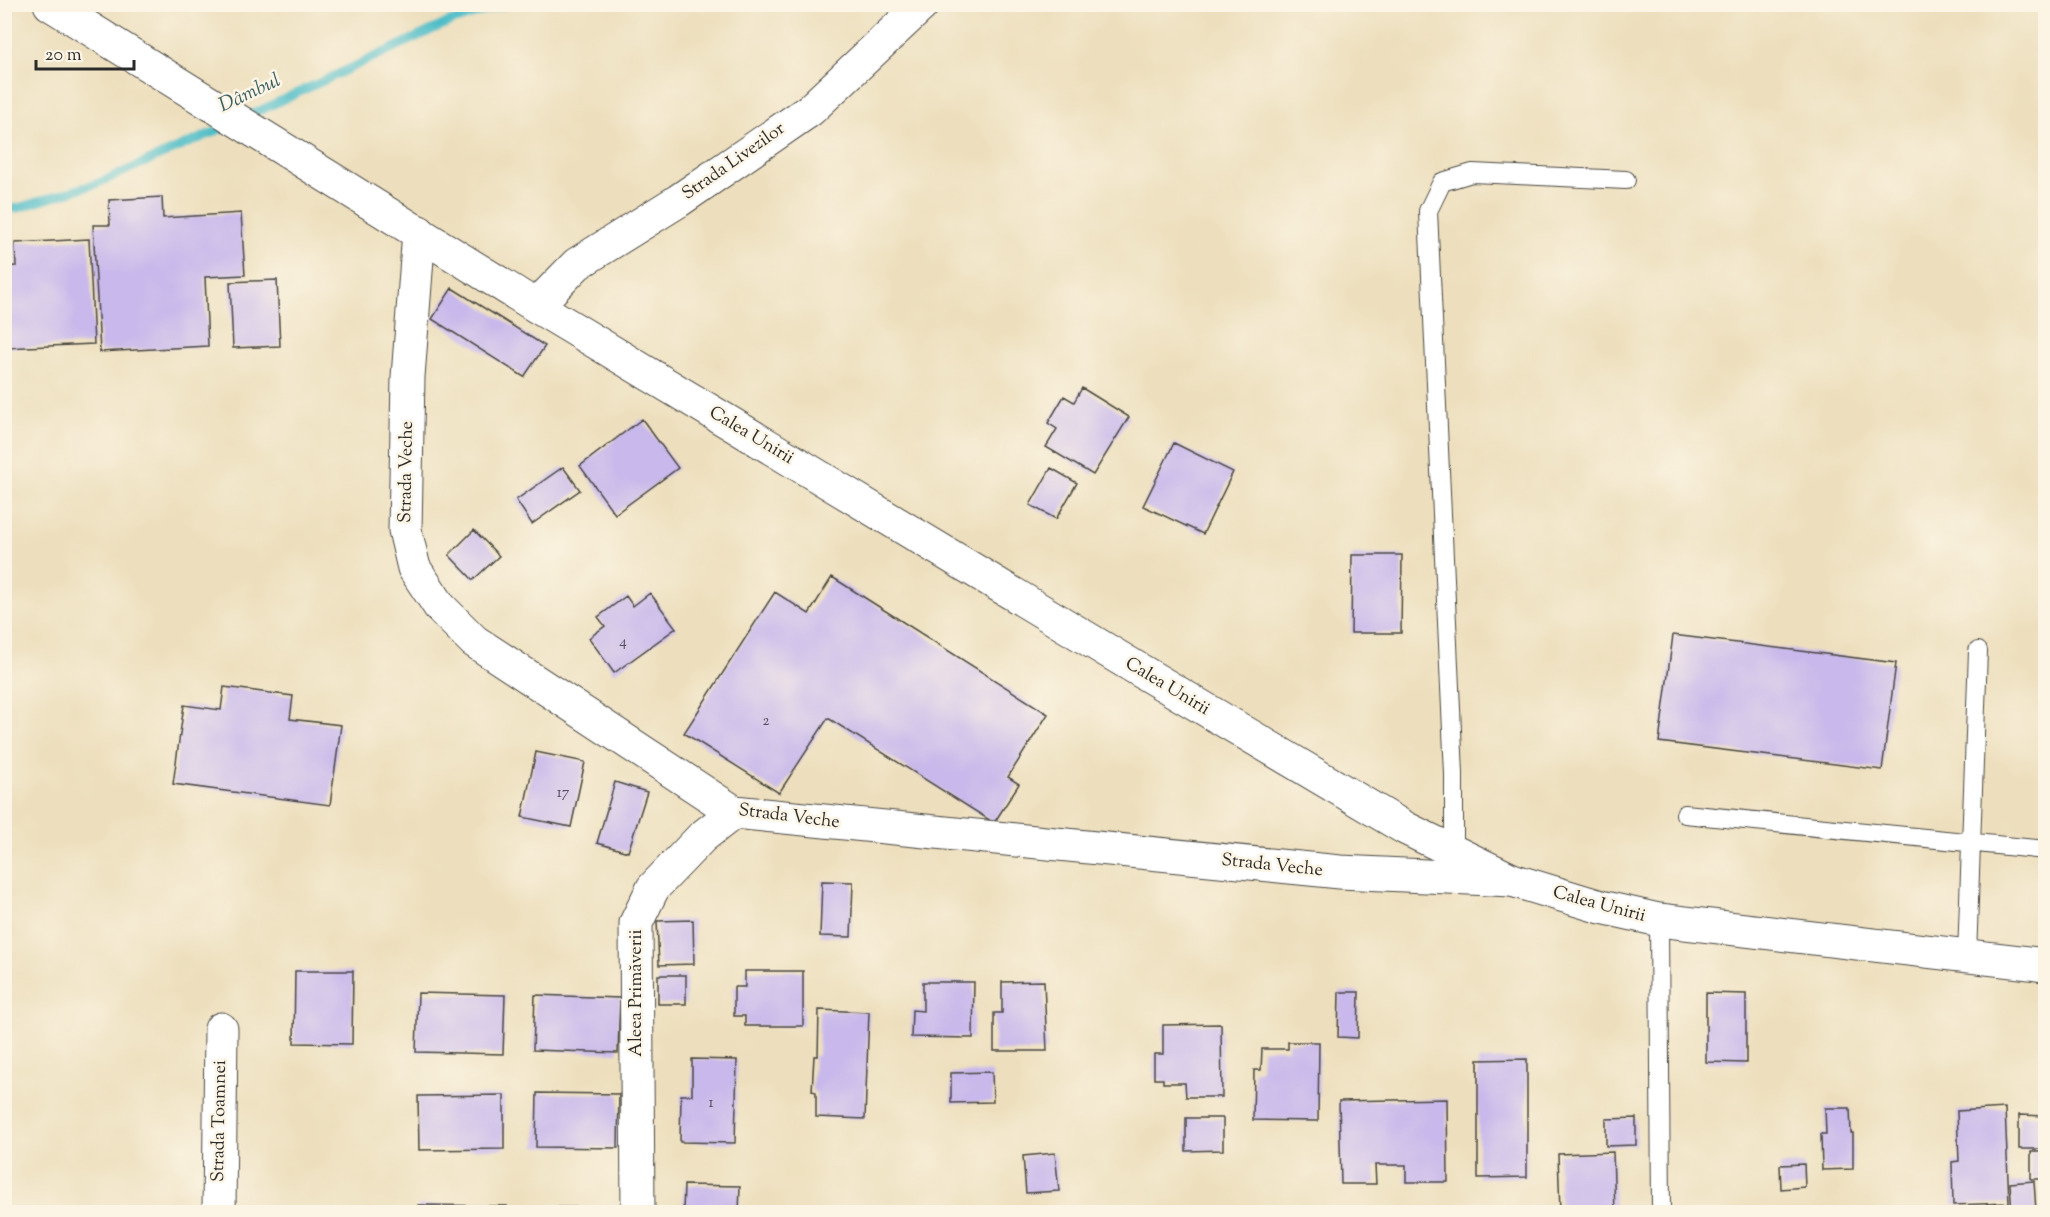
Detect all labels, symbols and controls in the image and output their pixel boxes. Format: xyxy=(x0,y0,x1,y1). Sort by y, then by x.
scale bar xyxy=(36,33,134,71)
text: 20 m xyxy=(45,43,82,69)
water label: Dâmbul xyxy=(214,67,286,121)
street label: Strada Livezilor xyxy=(677,117,791,207)
street label: Calea Unirii xyxy=(703,400,799,472)
street label: Strada Veche xyxy=(393,421,421,523)
house number: 4 xyxy=(619,632,627,653)
street label: Calea Unirii xyxy=(1119,651,1215,723)
house number: 2 xyxy=(762,711,770,732)
house number: 17 xyxy=(557,783,570,804)
street label: Strada Veche xyxy=(737,798,841,836)
street label: Strada Veche xyxy=(1220,848,1324,884)
street label: Calea Unirii xyxy=(1550,880,1648,930)
street label: Aleea Primăverii xyxy=(624,929,650,1057)
street label: Strada Toamnei xyxy=(206,1060,234,1182)
house number: 1 xyxy=(708,1093,714,1114)

